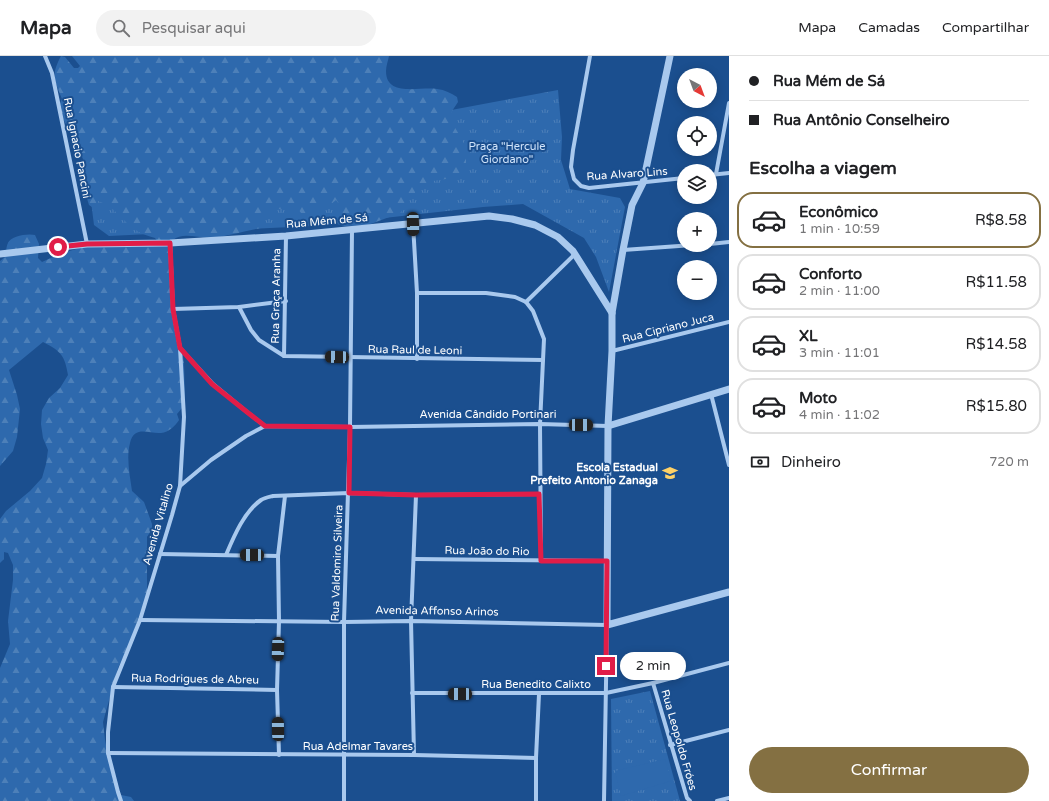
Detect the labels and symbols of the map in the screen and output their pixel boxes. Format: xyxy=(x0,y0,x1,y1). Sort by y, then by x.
north arrow xyxy=(677,68,717,108)
street label: Rua Ignacio Pancini xyxy=(61,96,93,200)
park label: Praça "Hercule Giordano" xyxy=(468,140,546,166)
street label: Rua Alvaro Lins xyxy=(586,165,668,183)
street label: Rua Mém de Sá xyxy=(285,211,369,231)
car xyxy=(407,212,419,236)
route start xyxy=(49,238,67,256)
street label: Rua Graça Aranha xyxy=(269,248,283,344)
street label: Rua Cipriano Juca xyxy=(621,310,715,346)
street label: Rua Raul de Leoni xyxy=(368,343,462,357)
car xyxy=(325,351,349,363)
street label: Avenida Cândido Portinari xyxy=(420,408,556,421)
car xyxy=(569,419,593,431)
place label: Escola Estadual Prefeito Antonio Zanaga xyxy=(530,461,658,488)
school or university icon: Escola Estadual Prefeito Antonio Zanaga xyxy=(661,464,679,482)
street label: Avenida Vitalino xyxy=(140,481,176,567)
street label: Rua Valdomiro Silveira xyxy=(328,504,346,622)
street label: Rua João do Rio xyxy=(444,544,530,558)
car xyxy=(240,549,264,561)
street label: Avenida Affonso Arinos xyxy=(375,603,499,619)
car xyxy=(272,637,284,661)
callout: 2 min xyxy=(620,652,686,680)
route end xyxy=(597,657,615,675)
street label: Rua Rodrigues de Abreu xyxy=(131,671,259,687)
street label: Rua Benedito Calixto xyxy=(481,678,591,691)
car xyxy=(448,688,472,700)
street label: Rua Leopoldo Fróes xyxy=(658,688,700,792)
car xyxy=(272,717,284,741)
street label: Rua Adelmar Tavares xyxy=(303,740,413,753)

